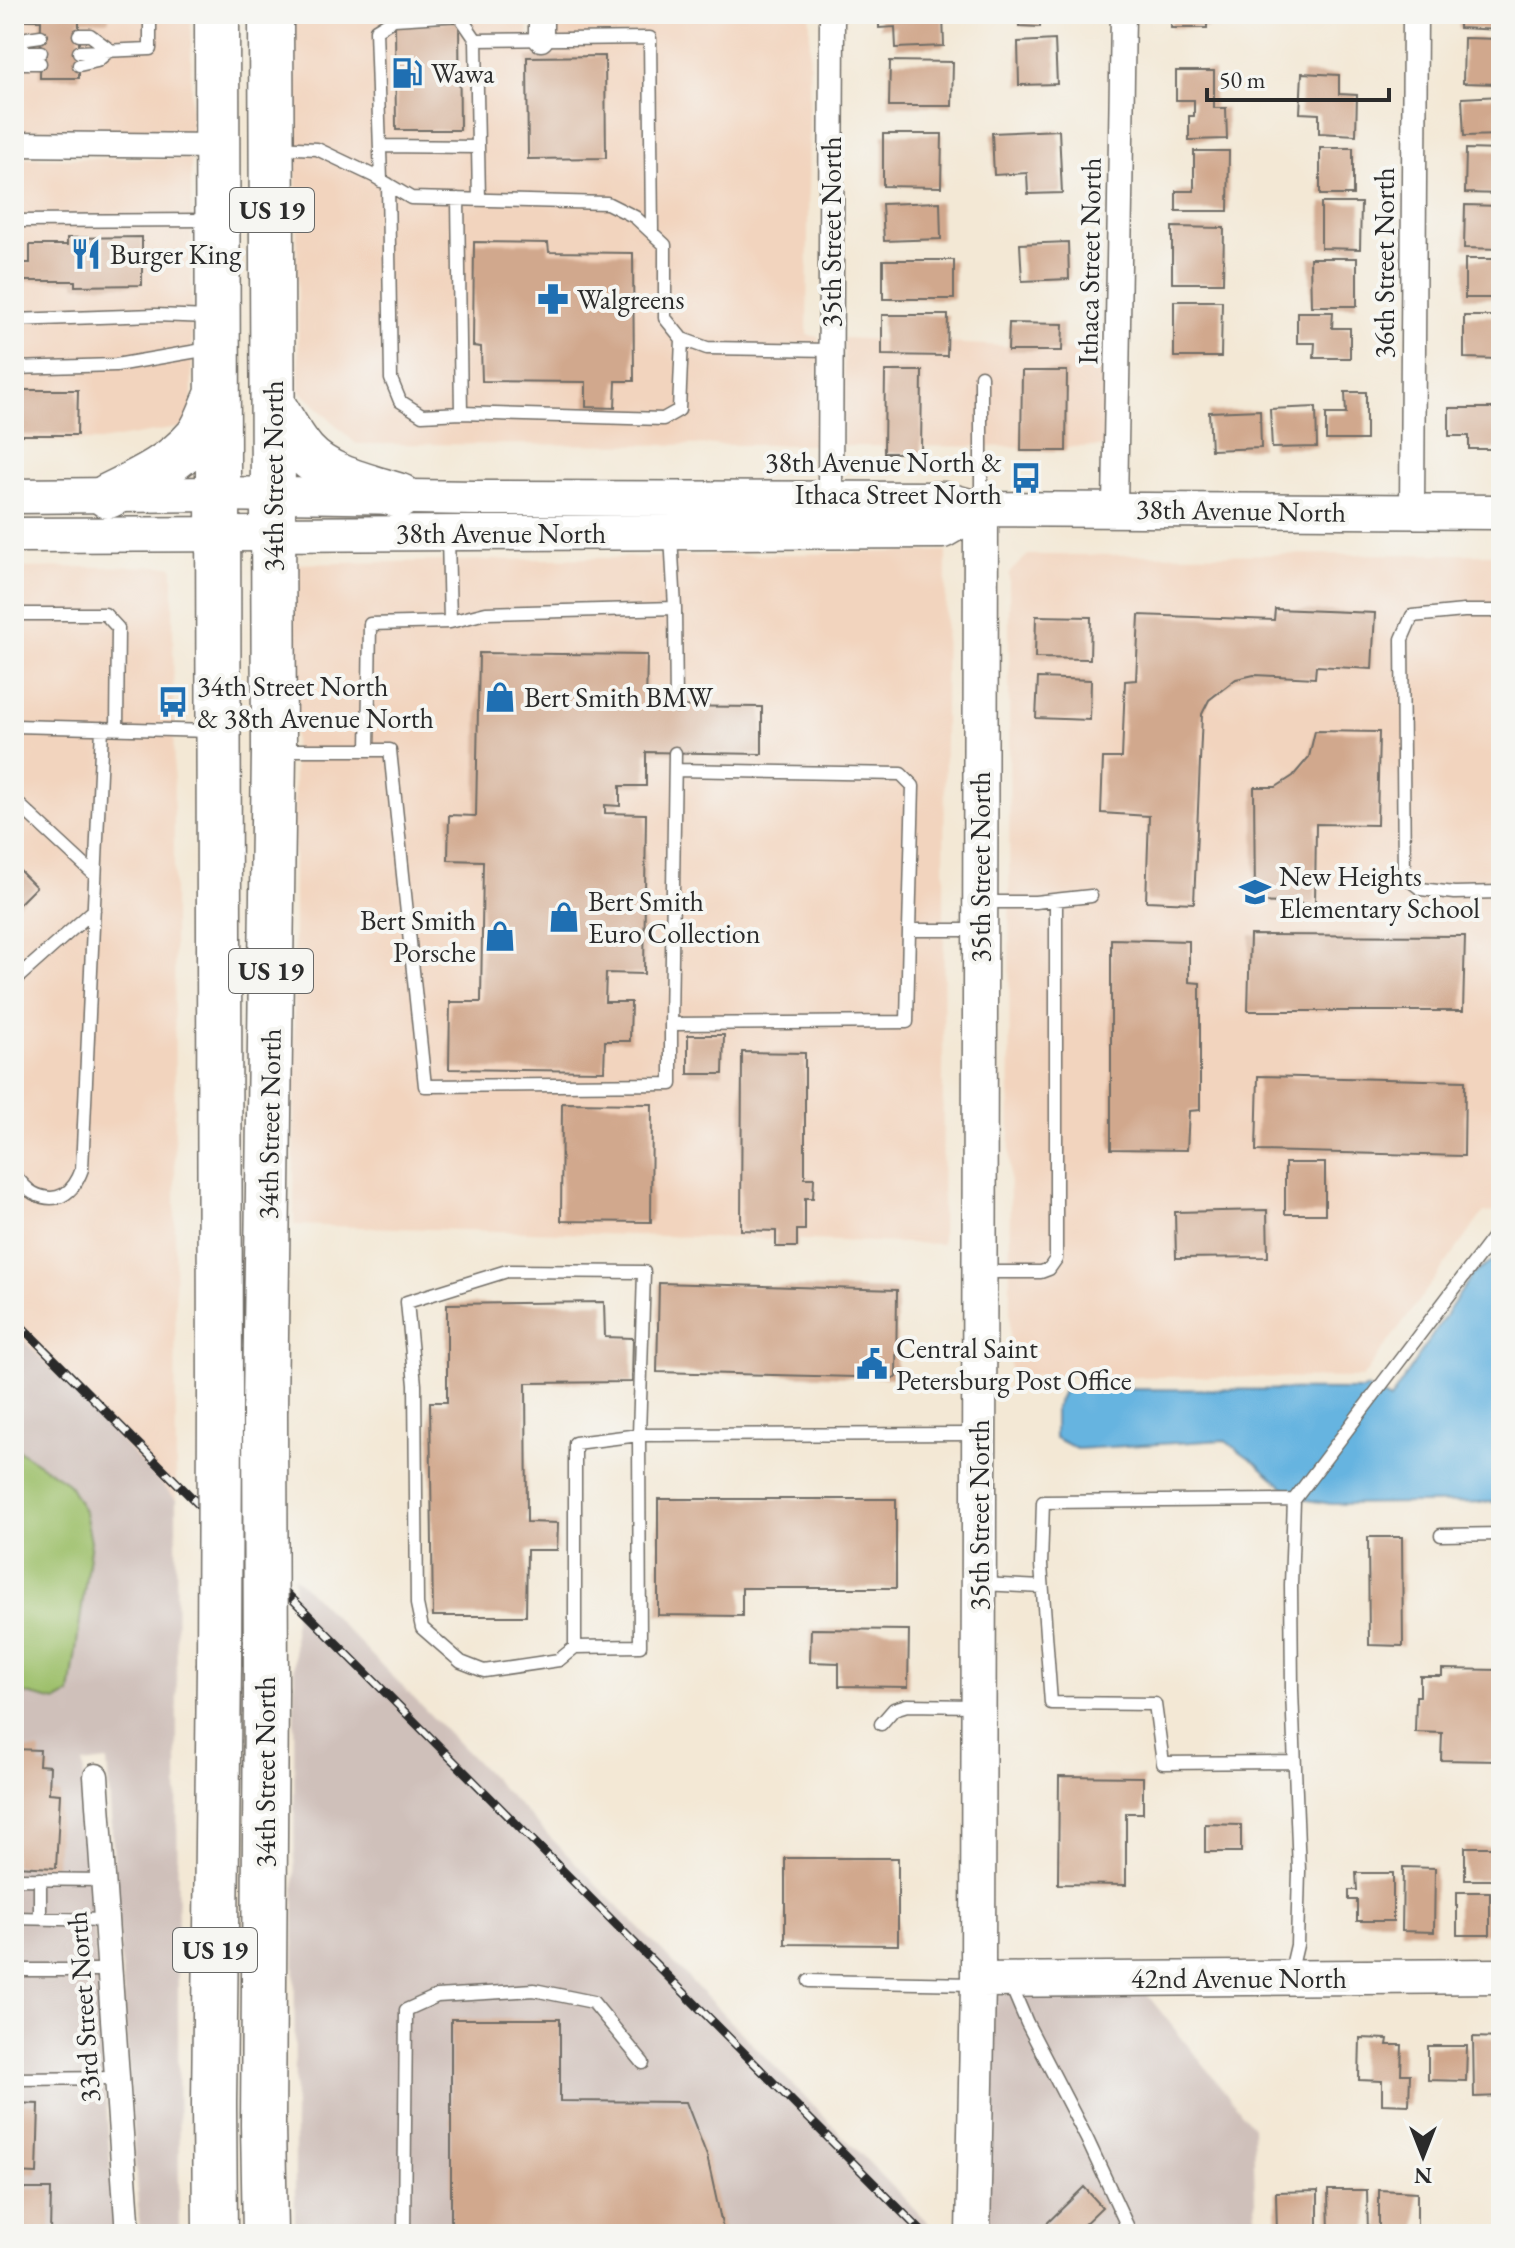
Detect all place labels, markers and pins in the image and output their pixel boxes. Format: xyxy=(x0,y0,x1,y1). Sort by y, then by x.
place label: Wawa xyxy=(431,55,495,91)
fuel station icon: Wawa xyxy=(390,56,424,90)
place label: Burger King xyxy=(110,236,242,272)
restaurant icon: Burger King xyxy=(69,237,103,271)
place label: Walgreens xyxy=(577,281,685,317)
pharmacy icon: Walgreens xyxy=(536,282,570,316)
place label: 38th Avenue North & Ithaca Street North xyxy=(765,444,1002,512)
bus stop icon: 38th Avenue North & Ithaca Street North xyxy=(1009,461,1043,495)
place label: 34th Street North & 38th Avenue North xyxy=(197,668,434,736)
place label: Bert Smith BMW xyxy=(524,679,714,715)
shop icon: Bert Smith BMW xyxy=(483,680,517,714)
bus stop icon: 34th Street North & 38th Avenue North xyxy=(156,685,190,719)
place label: New Heights Elementary School xyxy=(1279,858,1480,926)
school or university icon: New Heights Elementary School xyxy=(1238,875,1272,909)
place label: Bert Smith Euro Collection xyxy=(588,883,761,951)
shop icon: Bert Smith Euro Collection xyxy=(547,900,581,934)
place label: Bert Smith Porsche xyxy=(360,902,476,970)
shop icon: Bert Smith Porsche xyxy=(483,919,517,953)
place label: Central Saint Petersburg Post Office xyxy=(896,1330,1132,1398)
public building icon: Central Saint Petersburg Post Office xyxy=(855,1347,889,1381)

